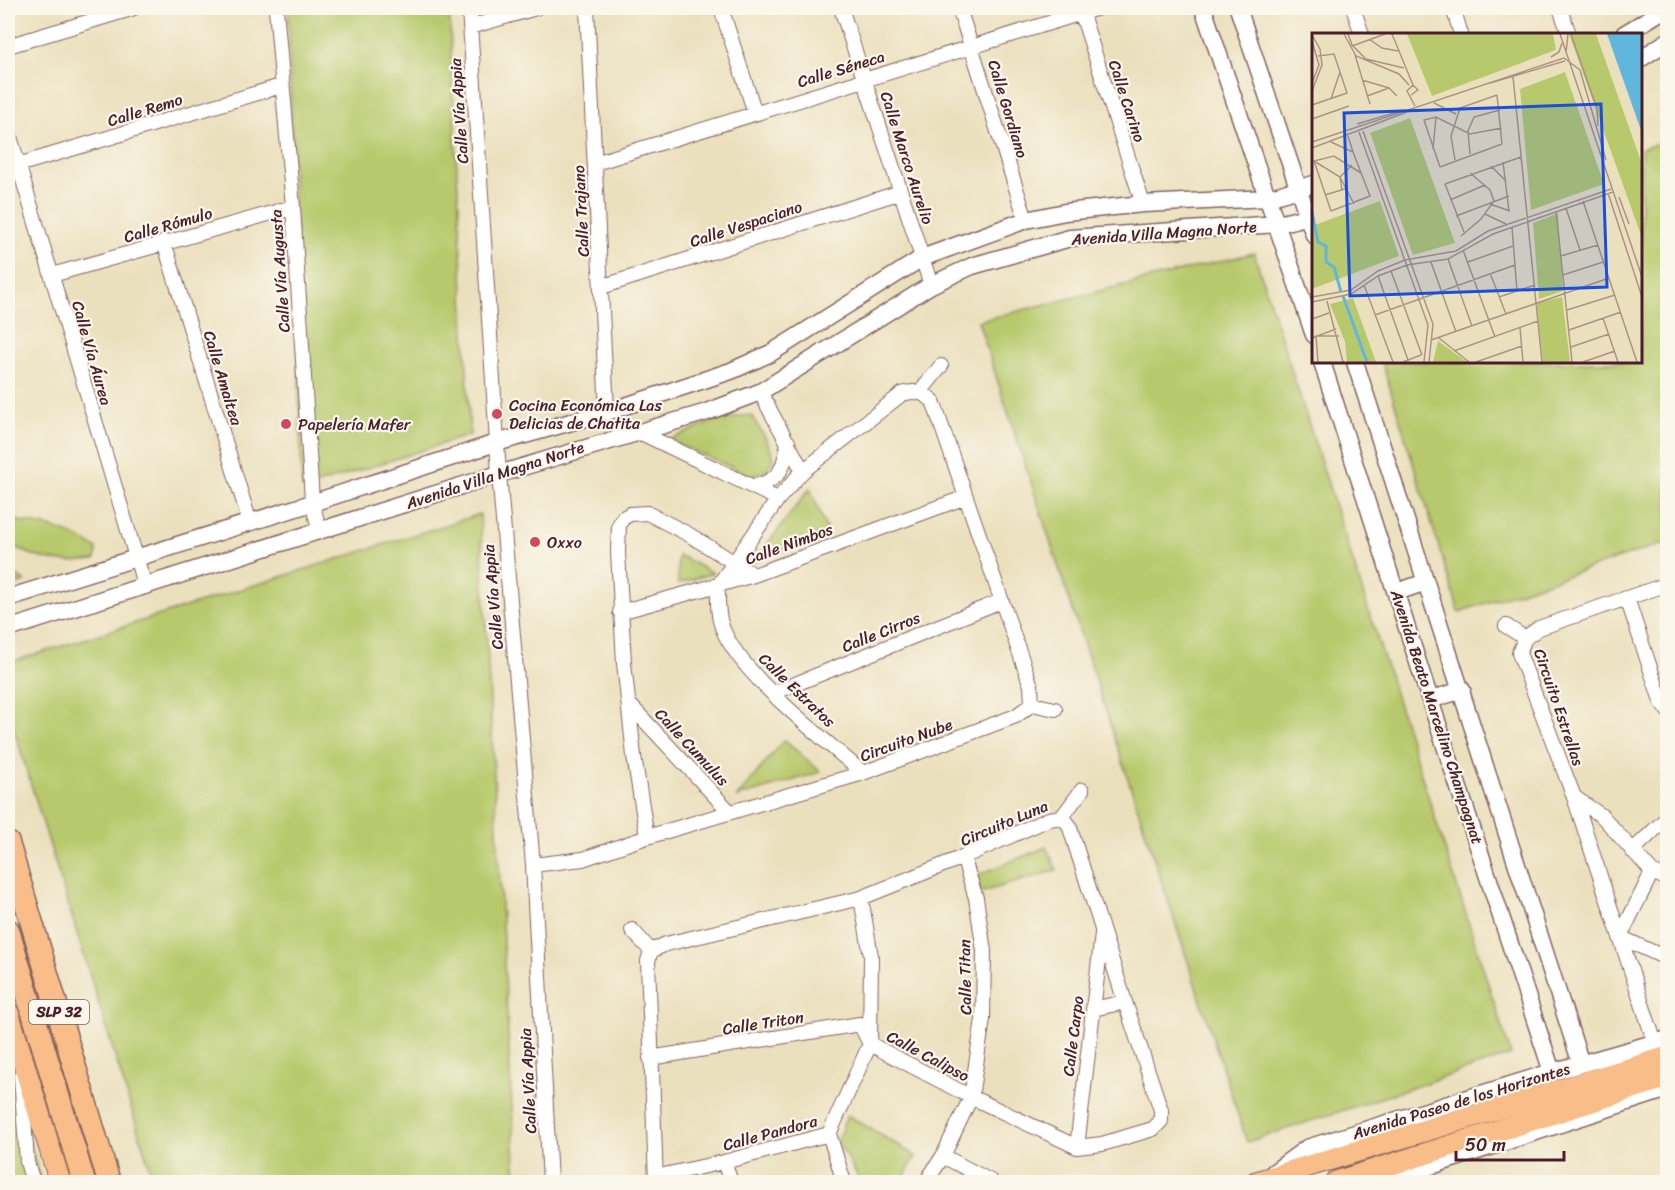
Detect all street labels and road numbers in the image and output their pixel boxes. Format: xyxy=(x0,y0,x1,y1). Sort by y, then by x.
street label: Calle Séneca xyxy=(794,42,888,96)
street label: Calle Vía Appia xyxy=(441,56,477,165)
street label: Calle Gordiano xyxy=(979,56,1037,162)
street label: Calle Carino xyxy=(1100,56,1154,146)
street label: Calle Remo xyxy=(104,85,186,135)
street label: Calle Marco Aurelio xyxy=(872,88,942,228)
street label: Calle Trajano xyxy=(564,164,598,258)
street label: Calle Vespaciano xyxy=(686,192,806,256)
street label: Calle Rómulo xyxy=(120,199,216,251)
street label: Calle Vía Augusta xyxy=(261,209,299,333)
street label: Avenida Villa Magna Norte xyxy=(1069,212,1258,254)
street label: Calle Vía Áurea xyxy=(63,297,121,409)
street label: Calle Amaltea xyxy=(195,327,251,430)
street label: Avenida Villa Magna Norte xyxy=(401,432,588,518)
street label: Calle Nimbos xyxy=(741,514,838,573)
street label: Calle Vía Appia xyxy=(474,542,512,651)
street label: Avenida Beato Marcelino Champagnat xyxy=(1382,585,1492,848)
street label: Calle Cirros xyxy=(837,603,925,661)
street label: Circuito Estrellas xyxy=(1525,644,1593,770)
street label: Calle Estratos xyxy=(752,645,843,735)
street label: Calle Cumulus xyxy=(647,701,737,794)
street label: Circuito Nube xyxy=(856,710,957,770)
street label: Circuito Luna xyxy=(955,791,1053,855)
street label: Calle Titan xyxy=(950,939,980,1015)
street label: Calle Carpo xyxy=(1054,994,1092,1078)
road number: SLP 32 xyxy=(29,1000,89,1024)
street label: Calle Triton xyxy=(720,1002,806,1044)
street label: Calle Calipso xyxy=(881,1022,975,1090)
street label: Calle Vía Appia xyxy=(511,1027,545,1134)
street label: Avenida Paseo de los Horizontes xyxy=(1348,1054,1574,1148)
street label: Calle Pandora xyxy=(719,1106,821,1160)

